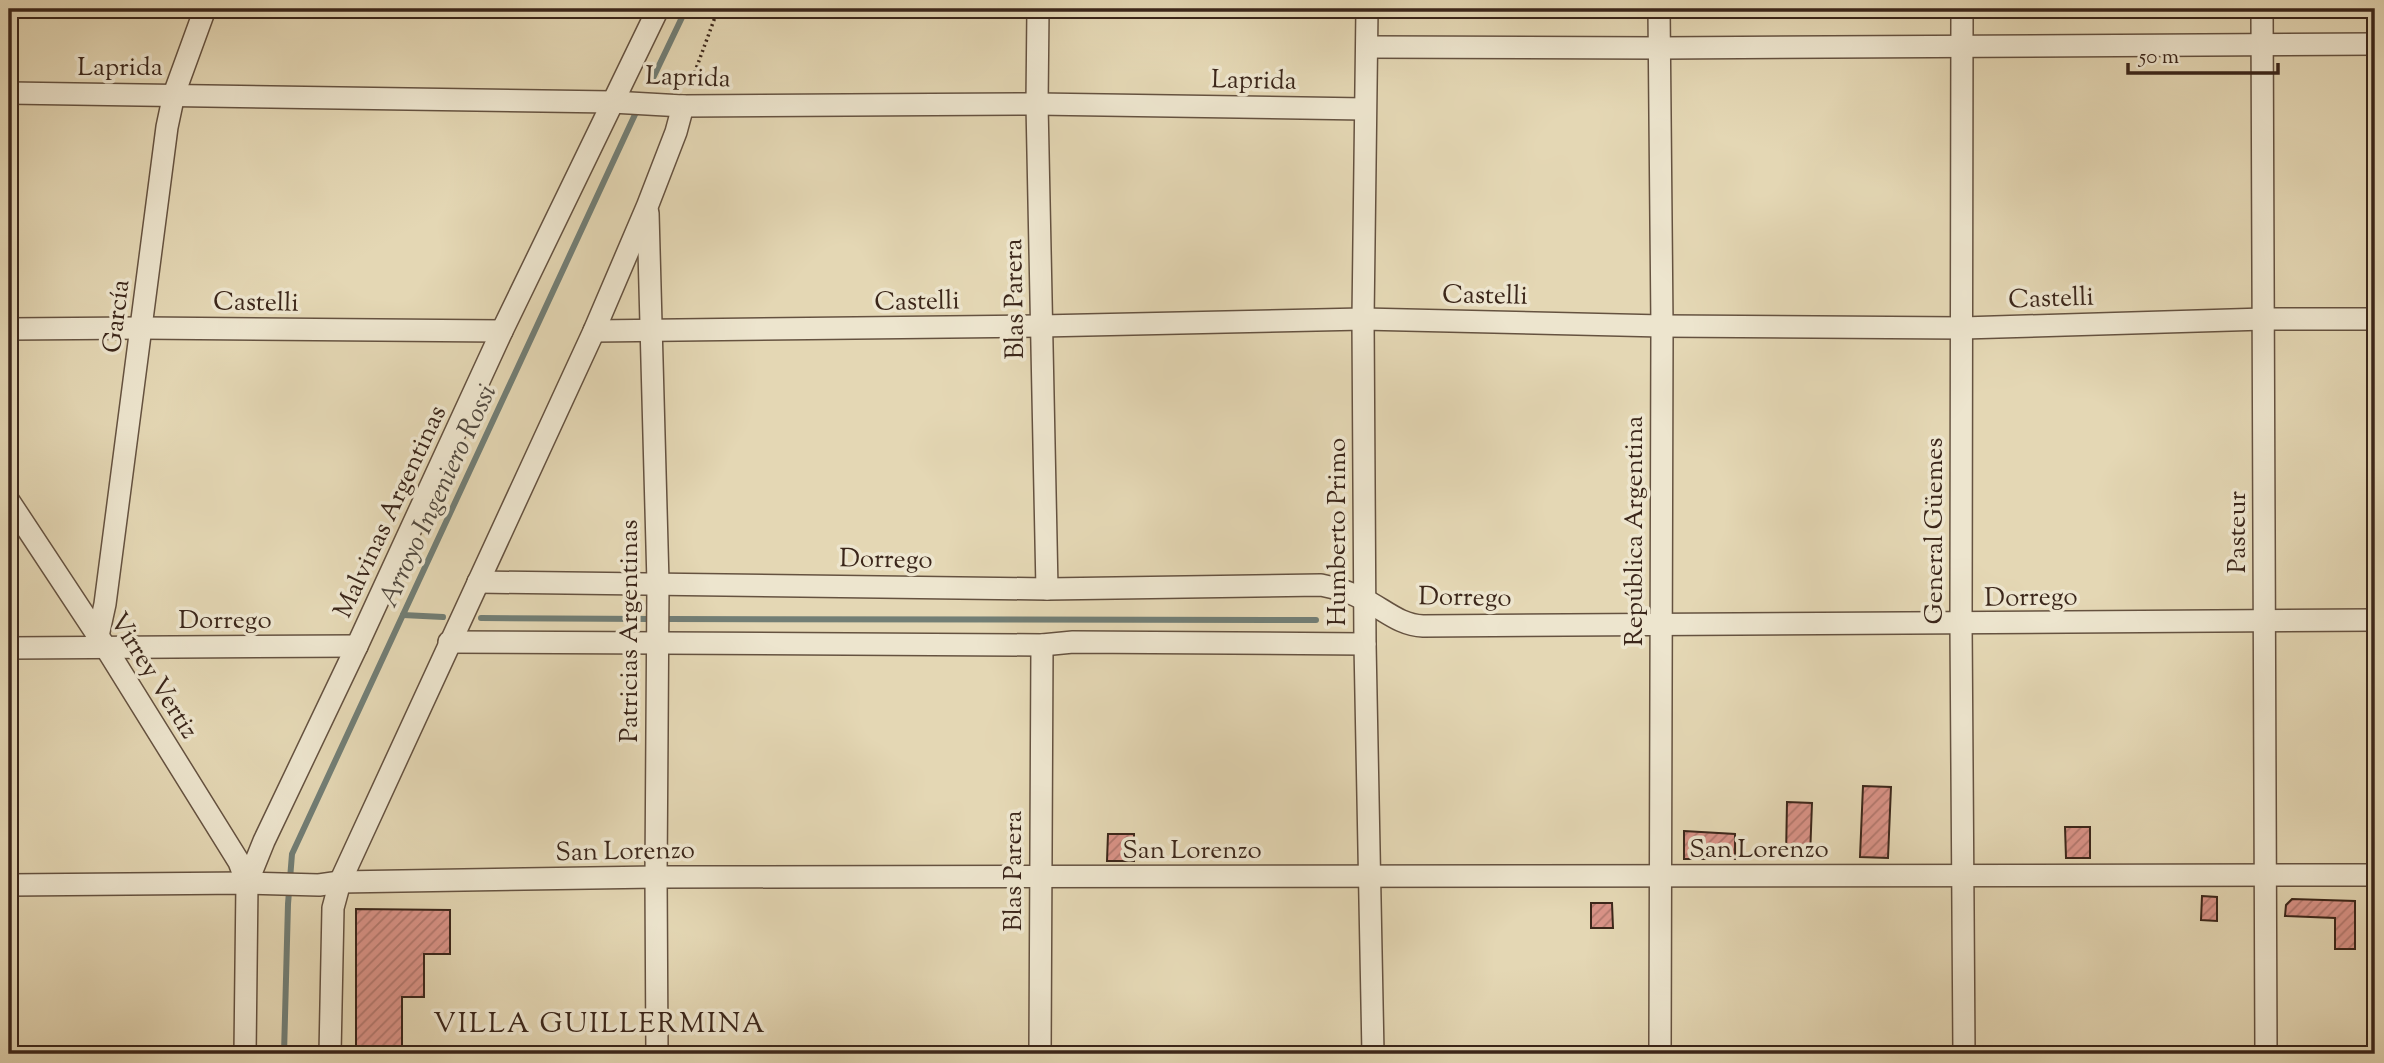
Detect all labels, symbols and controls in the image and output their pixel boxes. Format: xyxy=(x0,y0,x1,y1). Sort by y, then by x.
scale bar xyxy=(2128,32,2279,76)
text: 50 m xyxy=(2138,43,2179,73)
street label: Laprida xyxy=(77,50,163,87)
street label: Laprida xyxy=(645,59,731,98)
street label: Laprida xyxy=(1211,62,1297,101)
street label: Blas Parera xyxy=(996,238,1035,360)
street label: García xyxy=(95,277,140,355)
street label: Castelli xyxy=(1442,277,1528,316)
street label: Castelli xyxy=(2008,280,2094,319)
street label: Castelli xyxy=(874,283,960,322)
street label: Castelli xyxy=(213,284,299,323)
water label: Arroyo Ingeniero Rossi xyxy=(369,378,508,614)
street label: Malvinas Argentinas xyxy=(326,400,457,625)
street label: República Argentina xyxy=(1617,416,1654,646)
street label: General Güemes xyxy=(1917,437,1954,625)
street label: Humberto Primo xyxy=(1320,438,1357,626)
street label: Pasteur xyxy=(2220,491,2257,573)
street label: Patricias Argentinas xyxy=(612,520,649,742)
street label: Dorrego xyxy=(839,541,933,580)
street label: Dorrego xyxy=(1418,579,1512,618)
street label: Dorrego xyxy=(1984,579,2078,618)
street label: Dorrego xyxy=(178,603,272,640)
street label: Virrey Vertiz xyxy=(99,606,206,747)
street label: Blas Parera xyxy=(996,811,1033,931)
street label: San Lorenzo xyxy=(1689,832,1829,869)
street label: San Lorenzo xyxy=(555,833,695,872)
street label: San Lorenzo xyxy=(1122,833,1262,870)
district label: VILLA GUILLERMINA xyxy=(433,1005,767,1045)

